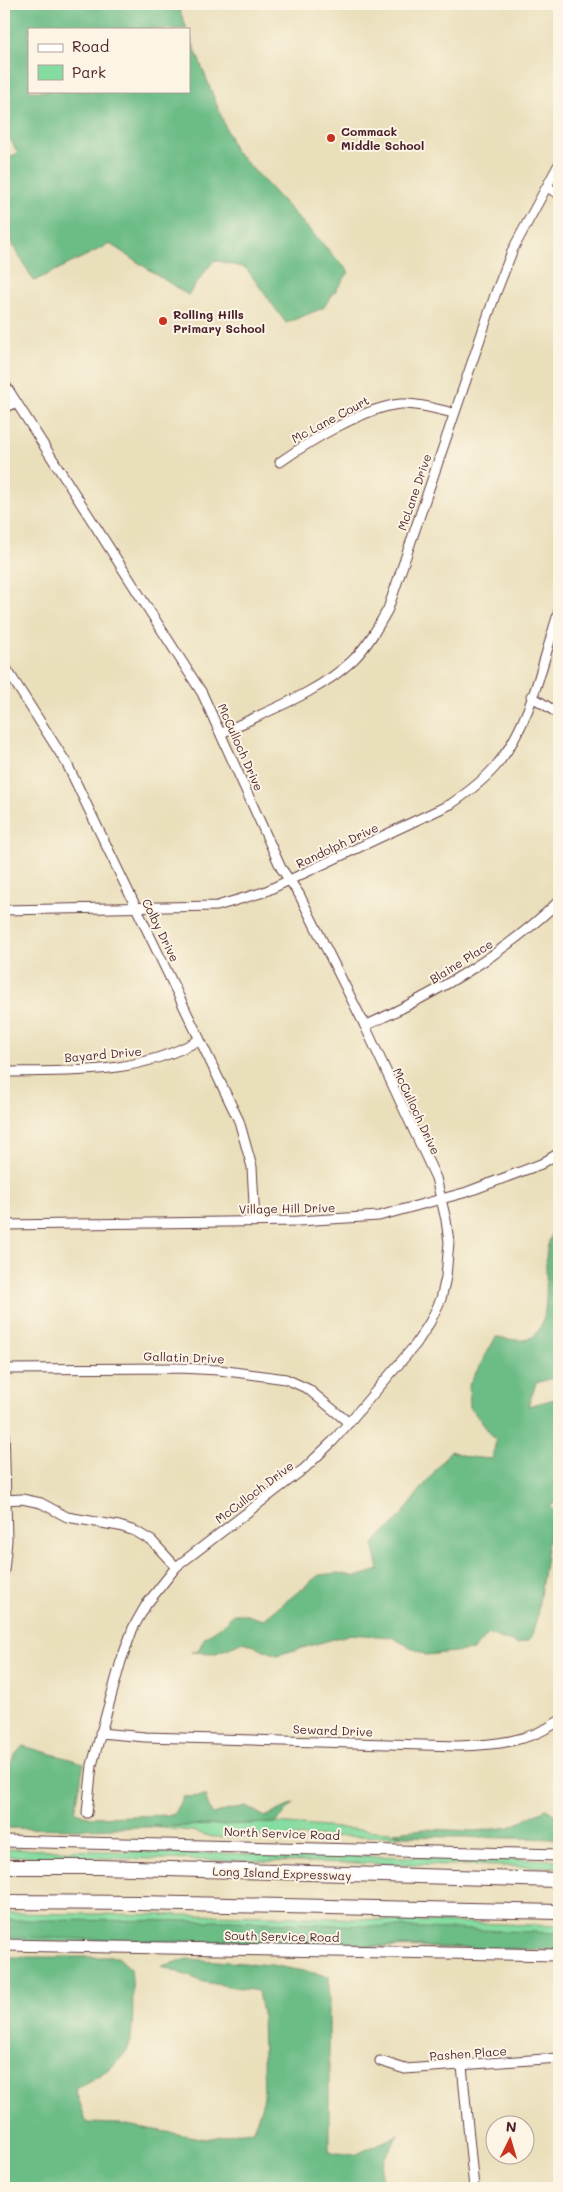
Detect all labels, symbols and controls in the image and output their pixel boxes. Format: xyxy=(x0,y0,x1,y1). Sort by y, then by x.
legend xyxy=(28,28,190,92)
text: Road xyxy=(72,36,109,56)
text: Park xyxy=(72,62,106,82)
place label: Commack Middle School xyxy=(341,123,424,153)
marker: Commack Middle School xyxy=(325,132,337,144)
place label: Rolling Hills Primary School xyxy=(173,306,265,336)
marker: Rolling Hills Primary School xyxy=(157,315,169,327)
street label: Mc Lane Court xyxy=(288,392,372,446)
street label: McLane Drive xyxy=(393,452,435,532)
street label: McCulloch Drive xyxy=(215,701,267,793)
street label: Randolph Drive xyxy=(293,819,381,871)
street label: Colby Drive xyxy=(139,896,183,964)
street label: Blaine Place xyxy=(426,935,496,987)
street label: Bayard Drive xyxy=(64,1043,142,1065)
street label: McCulloch Drive xyxy=(390,1065,444,1157)
street label: Village Hill Drive xyxy=(238,1199,336,1217)
street label: Gallatin Drive xyxy=(143,1348,225,1366)
street label: McCulloch Drive xyxy=(212,1457,296,1527)
street label: Seward Drive xyxy=(293,1721,373,1739)
street label: North Service Road xyxy=(224,1823,341,1843)
street label: Long Island Expressway xyxy=(212,1863,352,1883)
street label: South Service Road xyxy=(224,1927,340,1945)
street label: Pashen Place xyxy=(429,2042,507,2064)
north arrow xyxy=(486,2114,536,2164)
text: N xyxy=(505,2117,517,2136)

